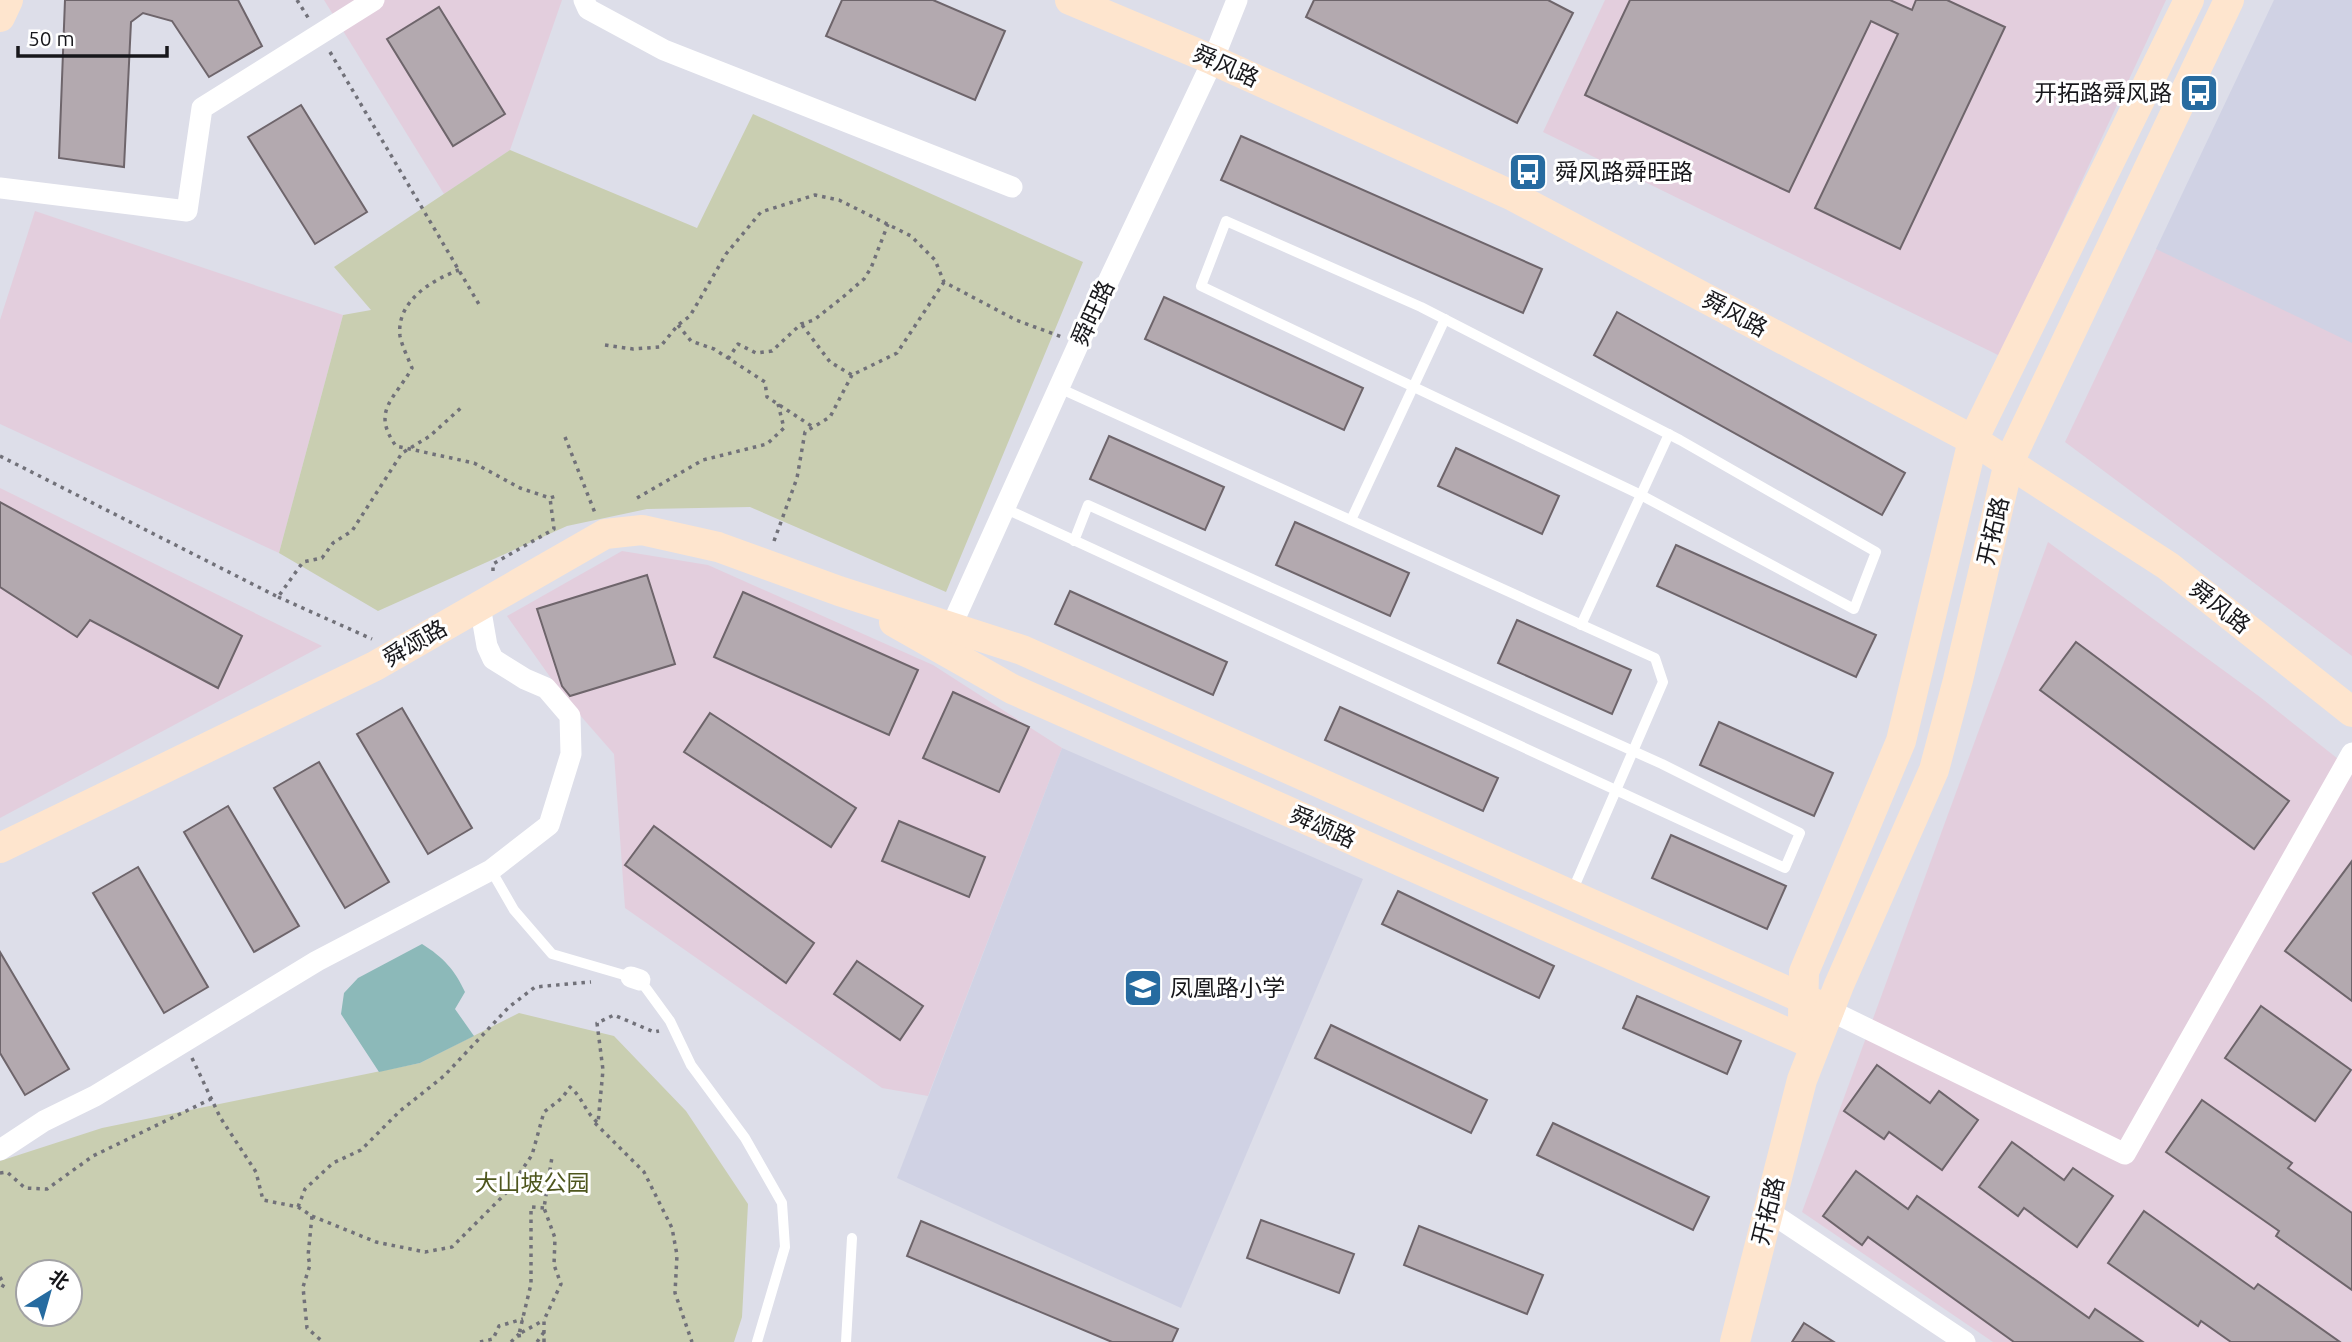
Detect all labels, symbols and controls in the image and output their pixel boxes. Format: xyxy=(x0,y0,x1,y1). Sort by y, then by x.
scale bar xyxy=(18,14,166,58)
text: 50 m xyxy=(28,26,75,50)
street label: 舜风路 xyxy=(1190,40,1263,91)
bus stop icon: 开拓路舜风路 xyxy=(2178,72,2220,114)
place label: 开拓路舜风路 xyxy=(2034,80,2172,105)
bus stop icon: 舜风路舜旺路 xyxy=(1507,151,1549,193)
place label: 舜风路舜旺路 xyxy=(1555,159,1693,184)
street label: 舜旺路 xyxy=(1067,276,1118,349)
street label: 舜风路 xyxy=(1699,286,1772,341)
street label: 开拓路 xyxy=(1973,494,2012,567)
street label: 舜风路 xyxy=(2185,576,2255,638)
street label: 舜颂路 xyxy=(379,614,451,671)
street label: 舜颂路 xyxy=(1287,801,1360,852)
school or university icon: 凤凰路小学 xyxy=(1122,967,1164,1009)
place label: 凤凰路小学 xyxy=(1170,975,1285,1000)
park label: 大山坡公园 xyxy=(475,1170,590,1195)
street label: 开拓路 xyxy=(1747,1174,1788,1247)
north arrow xyxy=(14,1258,84,1328)
text: 北 xyxy=(45,1265,73,1294)

